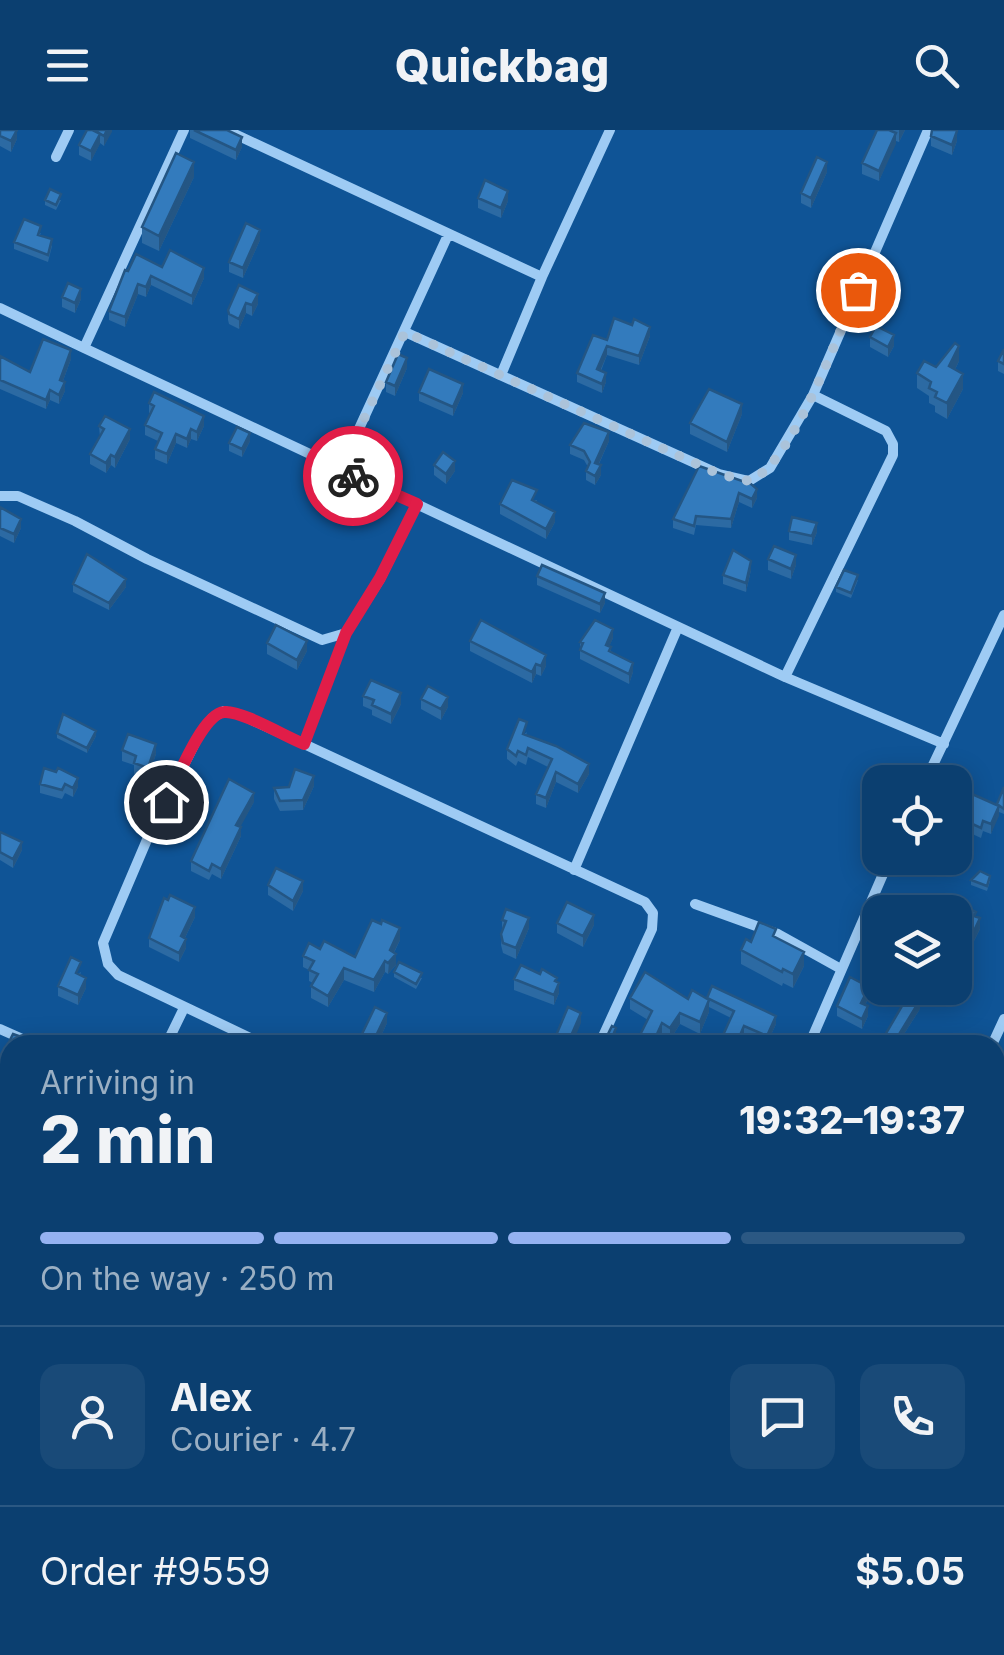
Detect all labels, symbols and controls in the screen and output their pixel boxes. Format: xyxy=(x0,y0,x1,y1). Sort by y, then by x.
icon: menu xyxy=(40,38,95,93)
text: Quickbag xyxy=(395,38,609,93)
icon: search xyxy=(909,38,964,93)
pin xyxy=(816,248,901,333)
icon: bag xyxy=(831,263,886,318)
courier xyxy=(303,426,403,526)
icon: bike xyxy=(326,449,381,504)
pin xyxy=(124,760,209,845)
map controls xyxy=(862,765,972,1005)
button: locate xyxy=(862,765,972,875)
icon: home xyxy=(139,775,194,830)
button: layers xyxy=(862,895,972,1005)
text: Arriving in xyxy=(40,1063,195,1102)
text: 19:32–19:37 xyxy=(739,1097,965,1143)
text: 2 min xyxy=(40,1100,216,1179)
text: On the way · 250 m xyxy=(40,1259,335,1298)
button: person xyxy=(40,1364,145,1469)
button: chat xyxy=(730,1364,835,1469)
button: phone xyxy=(860,1364,965,1469)
text: Alex xyxy=(170,1374,253,1420)
text: Courier · 4.7 xyxy=(170,1420,356,1459)
text: Order #9559 xyxy=(40,1548,271,1594)
text: $5.05 xyxy=(855,1548,965,1594)

